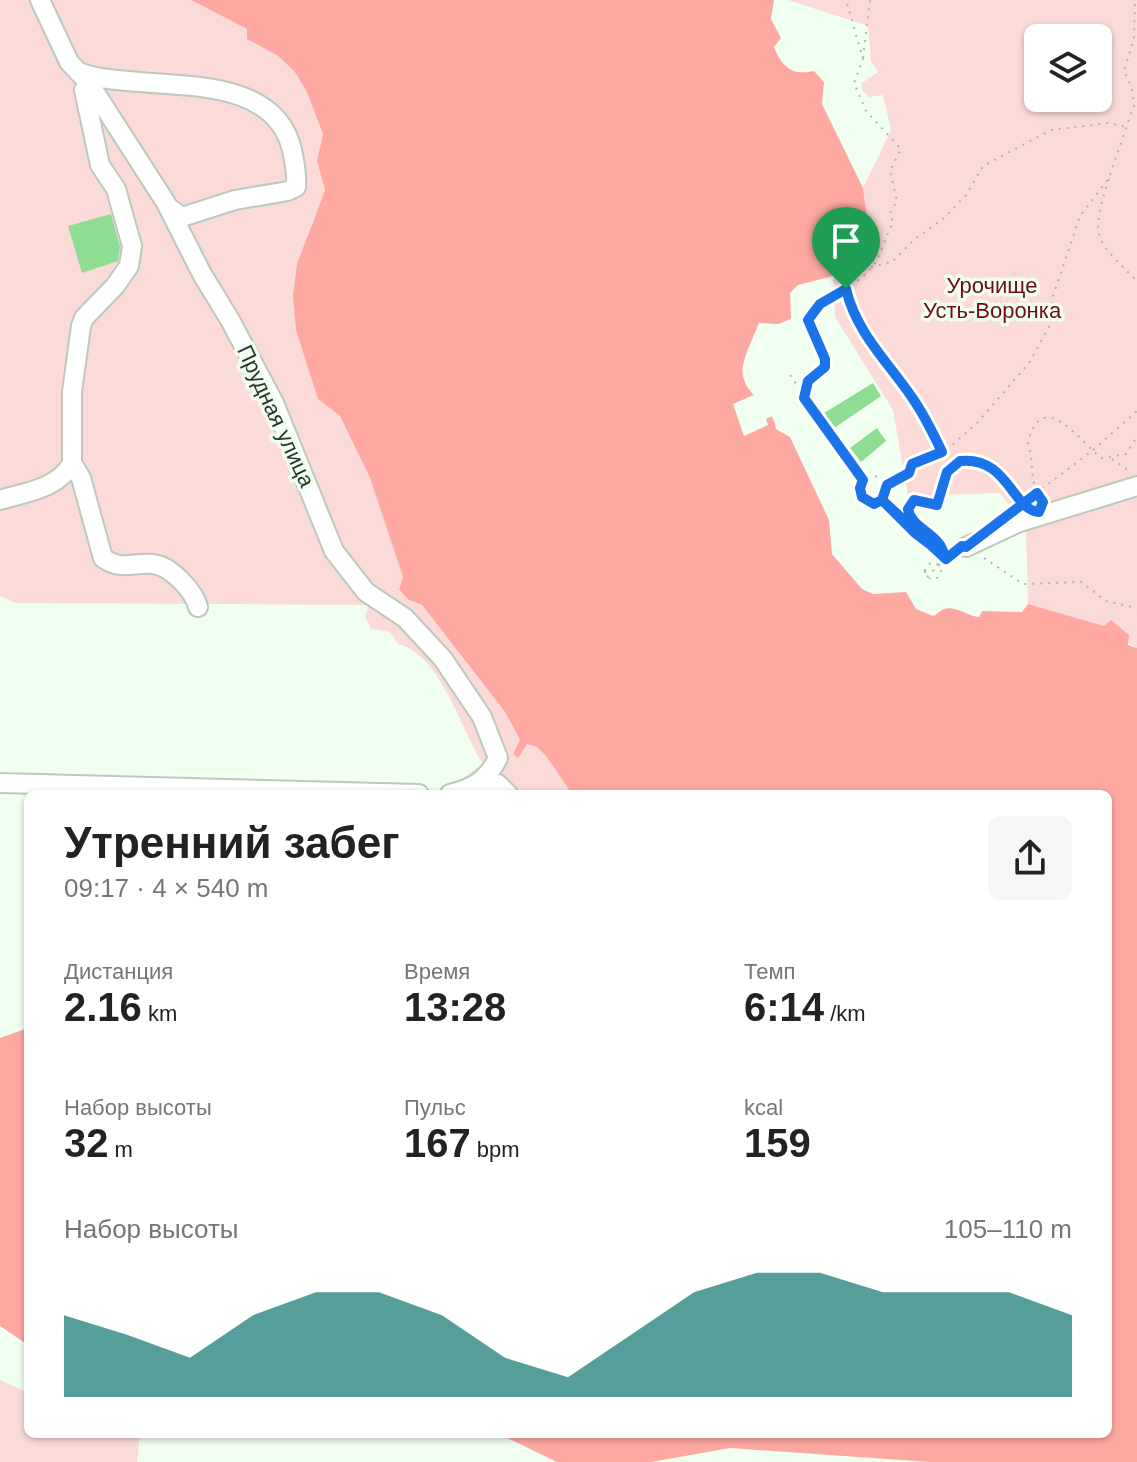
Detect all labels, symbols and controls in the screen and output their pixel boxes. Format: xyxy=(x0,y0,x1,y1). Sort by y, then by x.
map controls xyxy=(1024,24,1112,112)
button: layers xyxy=(1024,24,1112,112)
pin xyxy=(812,207,880,289)
icon: arrive xyxy=(824,219,868,263)
park label: Урочище Усть-Воронка xyxy=(923,273,1062,323)
street label: Прудная улица xyxy=(232,341,320,492)
button: share xyxy=(988,816,1072,900)
text: Утренний забег xyxy=(64,818,399,867)
text: 09:17 · 4 × 540 m xyxy=(64,873,269,903)
text: Дистанция xyxy=(64,959,173,984)
text: Время xyxy=(404,959,470,984)
text: Темп xyxy=(744,959,795,984)
text: 2.16 xyxy=(64,985,142,1029)
text: 13:28 xyxy=(404,985,506,1029)
text: 6:14 xyxy=(744,985,824,1029)
text: km xyxy=(142,1001,177,1026)
text: /km xyxy=(824,1001,866,1026)
text: Набор высоты xyxy=(64,1095,212,1120)
text: Пульс xyxy=(404,1095,466,1120)
text: kcal xyxy=(744,1095,783,1120)
text: 32 xyxy=(64,1121,109,1165)
text: 167 xyxy=(404,1121,471,1165)
text: 159 xyxy=(744,1121,811,1165)
text: m xyxy=(109,1137,133,1162)
text: bpm xyxy=(471,1137,520,1162)
text: Набор высоты xyxy=(64,1214,239,1244)
text: 105–110 m xyxy=(944,1214,1072,1244)

